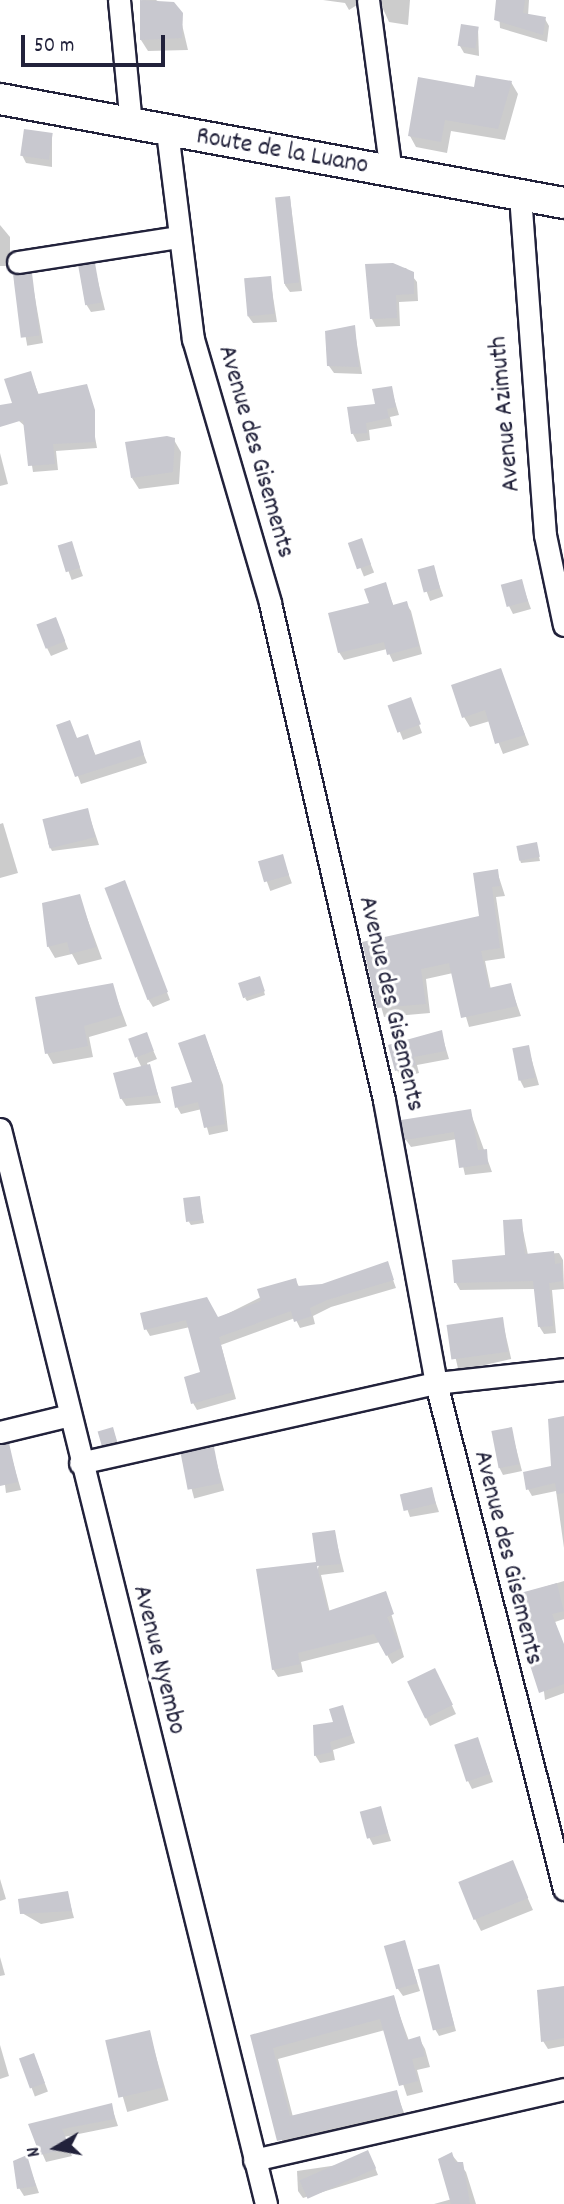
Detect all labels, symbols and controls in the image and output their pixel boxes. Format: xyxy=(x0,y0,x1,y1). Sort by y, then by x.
scale bar xyxy=(24,21,168,65)
text: 50 m xyxy=(34,32,74,62)
street label: Route de la Luano xyxy=(194,122,370,182)
street label: Avenue Azimuth xyxy=(484,335,528,493)
street label: Avenue des Gisements xyxy=(210,342,300,562)
street label: Avenue des Gisements xyxy=(350,893,430,1115)
street label: Avenue des Gisements xyxy=(465,1448,549,1668)
street label: Avenue Nyembo xyxy=(124,1582,192,1738)
north arrow xyxy=(21,2113,91,2183)
text: N xyxy=(21,2145,49,2159)

